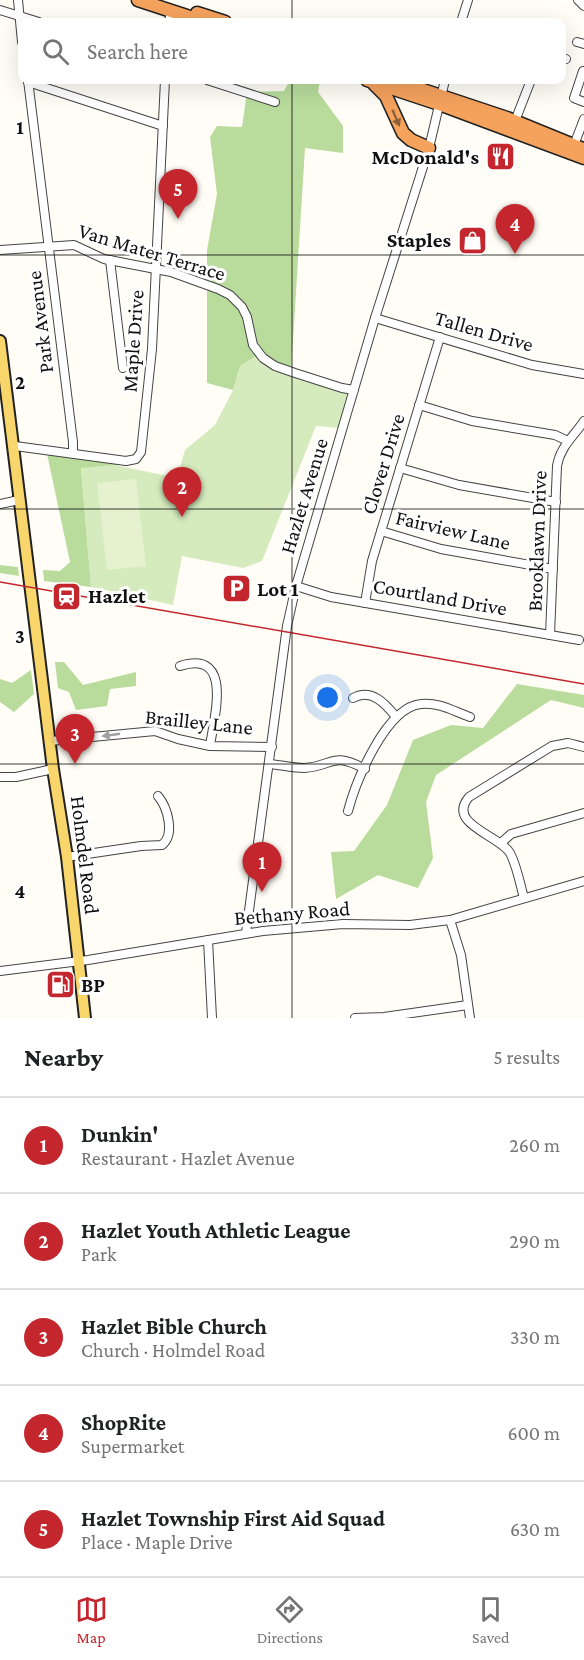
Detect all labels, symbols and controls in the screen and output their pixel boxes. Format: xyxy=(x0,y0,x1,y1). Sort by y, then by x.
search box xyxy=(18,18,566,84)
icon: search xyxy=(39,35,72,68)
text: Search here xyxy=(87,39,188,64)
one-way arrow xyxy=(392,110,401,127)
text: 1 xyxy=(16,116,24,138)
restaurant icon: McDonald's xyxy=(484,141,516,173)
place label: McDonald's xyxy=(372,145,479,169)
pin: 5 xyxy=(158,170,198,219)
pin: 4 xyxy=(496,204,534,254)
street label: Van Mater Terrace xyxy=(76,218,228,286)
shop icon: Staples xyxy=(456,224,488,256)
place label: Staples xyxy=(387,228,451,252)
street label: Park Avenue xyxy=(22,269,58,375)
street label: Maple Drive xyxy=(117,289,149,393)
street label: Tallen Drive xyxy=(432,305,536,357)
text: 2 xyxy=(15,371,25,393)
street label: Clover Drive xyxy=(356,411,410,517)
street label: Hazlet Avenue xyxy=(275,435,333,557)
pin: 2 xyxy=(162,468,201,517)
street label: Brooklawn Drive xyxy=(523,470,551,612)
street label: Fairview Lane xyxy=(393,505,513,555)
parking icon: Lot 1 xyxy=(220,573,252,605)
street label: Courtland Drive xyxy=(371,573,509,621)
place label: Lot 1 xyxy=(257,577,299,601)
station icon: Hazlet xyxy=(51,580,83,612)
place label: Hazlet xyxy=(88,584,146,608)
text: 3 xyxy=(15,625,25,647)
your location xyxy=(313,683,342,712)
street label: Brailley Lane xyxy=(144,704,254,740)
pin: 3 xyxy=(56,714,94,764)
one-way arrow xyxy=(102,731,121,740)
street label: Holmdel Road xyxy=(66,795,104,915)
pin: 1 xyxy=(242,842,282,892)
text: 4 xyxy=(15,880,26,902)
street label: Bethany Road xyxy=(233,896,351,930)
fuel station icon: BP xyxy=(44,969,76,1001)
place label: BP xyxy=(81,973,105,997)
text: Nearby xyxy=(24,1043,103,1072)
text: 5 results xyxy=(493,1046,560,1068)
text: Dunkin' xyxy=(81,1122,158,1147)
text: 1 xyxy=(40,1134,47,1156)
text: 260 m xyxy=(509,1134,560,1156)
text: Restaurant · Hazlet Avenue xyxy=(81,1147,295,1169)
text: Hazlet Youth Athletic League xyxy=(81,1218,350,1243)
text: 2 xyxy=(38,1230,49,1252)
text: 290 m xyxy=(509,1230,560,1252)
text: Park xyxy=(81,1243,117,1265)
text: Hazlet Bible Church xyxy=(81,1314,267,1339)
text: 3 xyxy=(39,1326,48,1348)
text: 330 m xyxy=(510,1326,560,1348)
text: Church · Holmdel Road xyxy=(81,1339,265,1361)
text: ShopRite xyxy=(81,1410,166,1435)
text: 4 xyxy=(38,1422,49,1444)
text: 600 m xyxy=(507,1422,560,1444)
text: Supermarket xyxy=(81,1435,184,1457)
text: Hazlet Township First Aid Squad xyxy=(81,1506,385,1531)
text: 5 xyxy=(39,1518,48,1540)
text: 630 m xyxy=(510,1518,560,1540)
text: Place · Maple Drive xyxy=(81,1531,232,1553)
tab: Map xyxy=(75,1593,108,1646)
tab: Directions xyxy=(257,1593,323,1646)
tab: Saved xyxy=(472,1593,509,1646)

